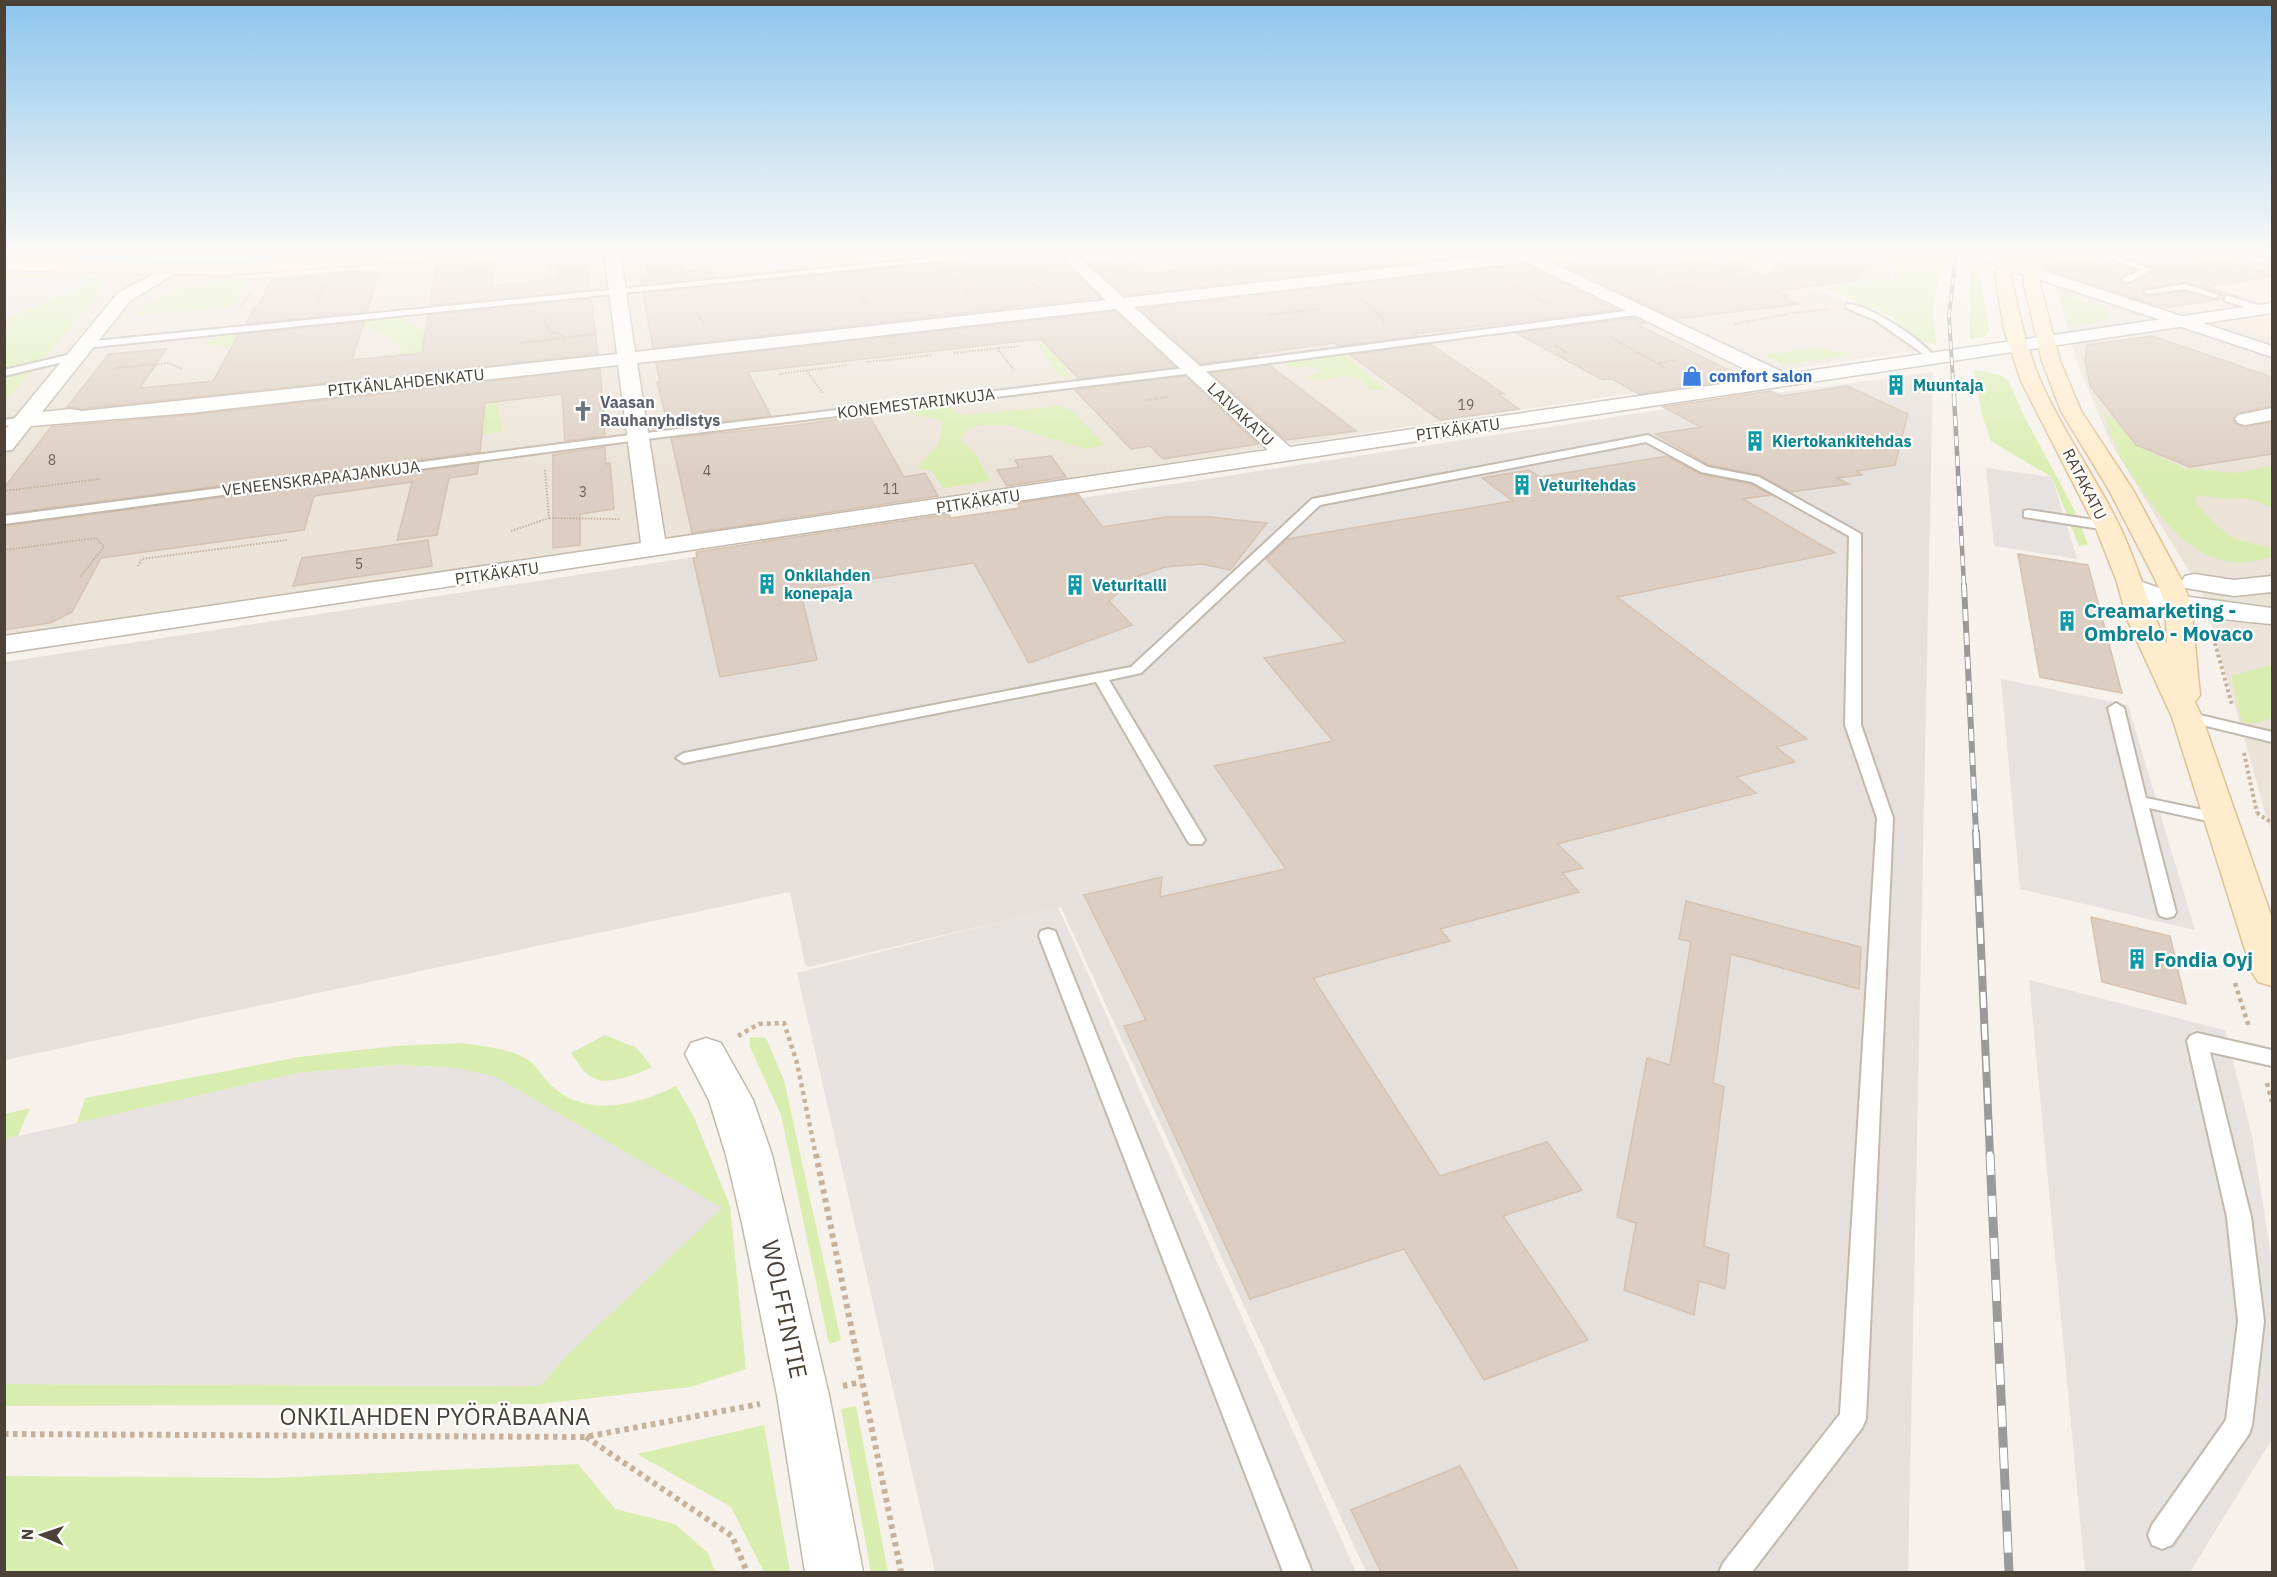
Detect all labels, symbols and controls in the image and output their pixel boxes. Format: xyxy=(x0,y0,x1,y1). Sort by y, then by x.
street label: PITKÄNLAHDENKATU xyxy=(327,364,485,400)
shop icon: comfort salon xyxy=(1680,364,1704,388)
place label: comfort salon xyxy=(1709,366,1812,386)
building icon: Muuntaja xyxy=(1884,373,1908,397)
place label: Muuntaja xyxy=(1913,375,1984,395)
street label: LAIVAKATU xyxy=(1204,378,1278,450)
street label: KONEMESTARINKUJA xyxy=(836,383,996,423)
place label: Vaasan Rauhanyhdistys xyxy=(600,392,720,430)
house number: 19 xyxy=(1458,396,1474,414)
church icon: Vaasan Rauhanyhdistys xyxy=(571,399,595,423)
street label: PITKÄKATU xyxy=(1415,413,1501,445)
building icon: Kiertokankitehdas xyxy=(1743,429,1767,453)
place label: Kiertokankitehdas xyxy=(1772,431,1912,451)
street label: RATAKATU xyxy=(2059,445,2111,523)
house number: 8 xyxy=(48,451,56,469)
street label: VENEENSKRAPAAJANKUJA xyxy=(221,456,421,500)
house number: 4 xyxy=(703,462,711,480)
building icon: Veturitehdas xyxy=(1510,473,1534,497)
place label: Veturitehdas xyxy=(1539,475,1636,495)
house number: 11 xyxy=(883,480,899,498)
house number: 3 xyxy=(579,483,587,501)
street label: PITKÄKATU xyxy=(935,484,1021,518)
house number: 5 xyxy=(355,555,363,573)
street label: PITKÄKATU xyxy=(454,557,540,589)
place label: Onkilahden konepaja xyxy=(784,565,871,603)
building icon: Onkilahden konepaja xyxy=(755,572,779,596)
building icon: Veturitalli xyxy=(1063,573,1087,597)
place label: Veturitalli xyxy=(1092,575,1167,595)
place label: Creamarketing - Ombrelo - Movaco xyxy=(2084,597,2253,647)
building icon: Creamarketing - Ombrelo - Movaco xyxy=(2055,609,2079,633)
place label: Fondia Oyj xyxy=(2154,946,2253,973)
building icon: Fondia Oyj xyxy=(2125,947,2149,971)
street label: WOLFFINTIE xyxy=(755,1237,815,1381)
street label: ONKILAHDEN PYÖRÄBAANA xyxy=(279,1400,591,1432)
north arrow xyxy=(12,1505,72,1565)
text: N xyxy=(17,1528,37,1541)

